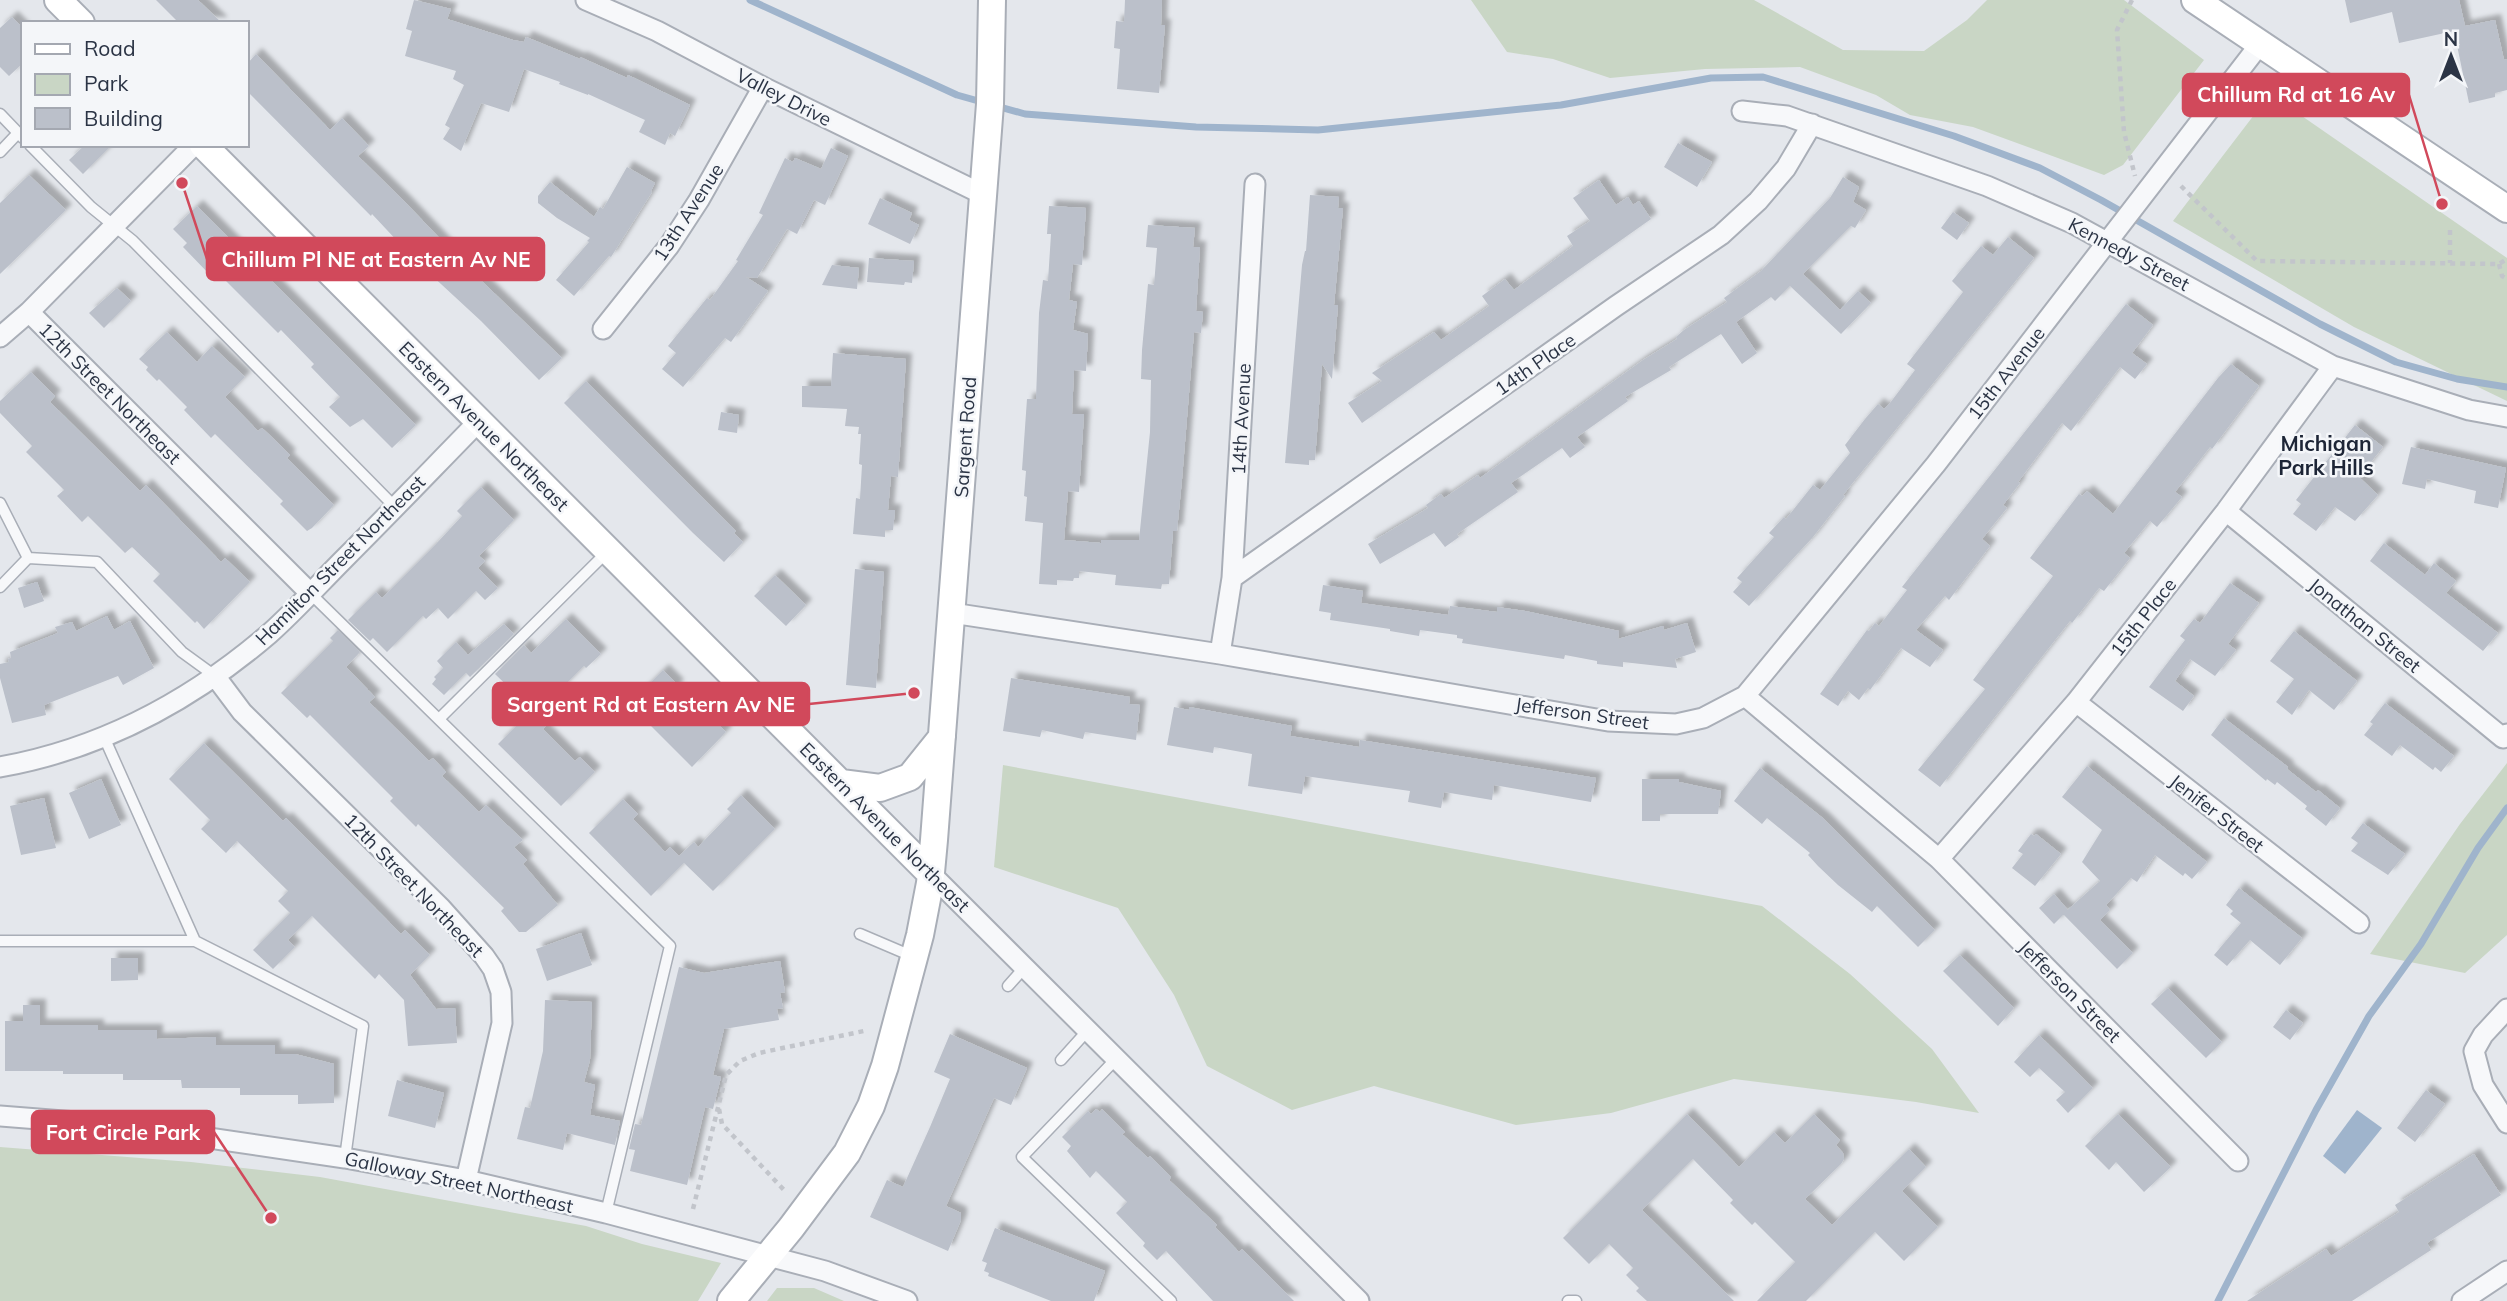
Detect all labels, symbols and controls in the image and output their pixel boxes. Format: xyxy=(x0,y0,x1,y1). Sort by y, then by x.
legend xyxy=(21,21,248,147)
north arrow xyxy=(2416,21,2486,91)
text: N xyxy=(2444,27,2458,51)
text: Road xyxy=(84,35,135,61)
street label: Valley Drive xyxy=(732,63,836,131)
text: Park xyxy=(84,70,128,96)
callout: Chillum Rd at 16 Av xyxy=(2183,74,2409,116)
text: Chillum Rd at 16 Av xyxy=(2197,81,2396,107)
text: Building xyxy=(84,105,163,131)
street label: 13th Avenue xyxy=(648,159,728,265)
street label: Kennedy Street xyxy=(2064,212,2194,296)
callout: Chillum Pl NE at Eastern Av NE xyxy=(207,238,544,280)
text: Chillum Pl NE at Eastern Av NE xyxy=(221,246,531,272)
street label: 12th Street Northeast xyxy=(34,317,186,469)
street label: 15th Avenue xyxy=(1962,322,2050,424)
street label: 14th Place xyxy=(1490,327,1580,401)
street label: Eastern Avenue Northeast xyxy=(394,336,574,516)
street label: 14th Avenue xyxy=(1226,363,1256,475)
street label: Sargent Road xyxy=(949,376,981,498)
district label: Michigan Park Hills xyxy=(2278,430,2374,480)
street label: Hamilton Street Northeast xyxy=(250,470,430,650)
street label: Jonathan Street xyxy=(2304,572,2426,678)
street label: 15th Place xyxy=(2105,573,2181,661)
callout: Sargent Rd at Eastern Av NE xyxy=(493,683,809,725)
text: Sargent Rd at Eastern Av NE xyxy=(507,691,795,717)
street label: Jefferson Street xyxy=(1514,692,1651,734)
street label: Eastern Avenue Northeast xyxy=(795,737,975,917)
street label: Jenifer Street xyxy=(2165,769,2269,857)
street label: 12th Street Northeast xyxy=(339,808,489,962)
street label: Jefferson Street xyxy=(2014,935,2126,1047)
callout: Fort Circle Park xyxy=(32,1111,214,1153)
text: Fort Circle Park xyxy=(46,1119,201,1145)
street label: Galloway Street Northeast xyxy=(342,1146,576,1218)

